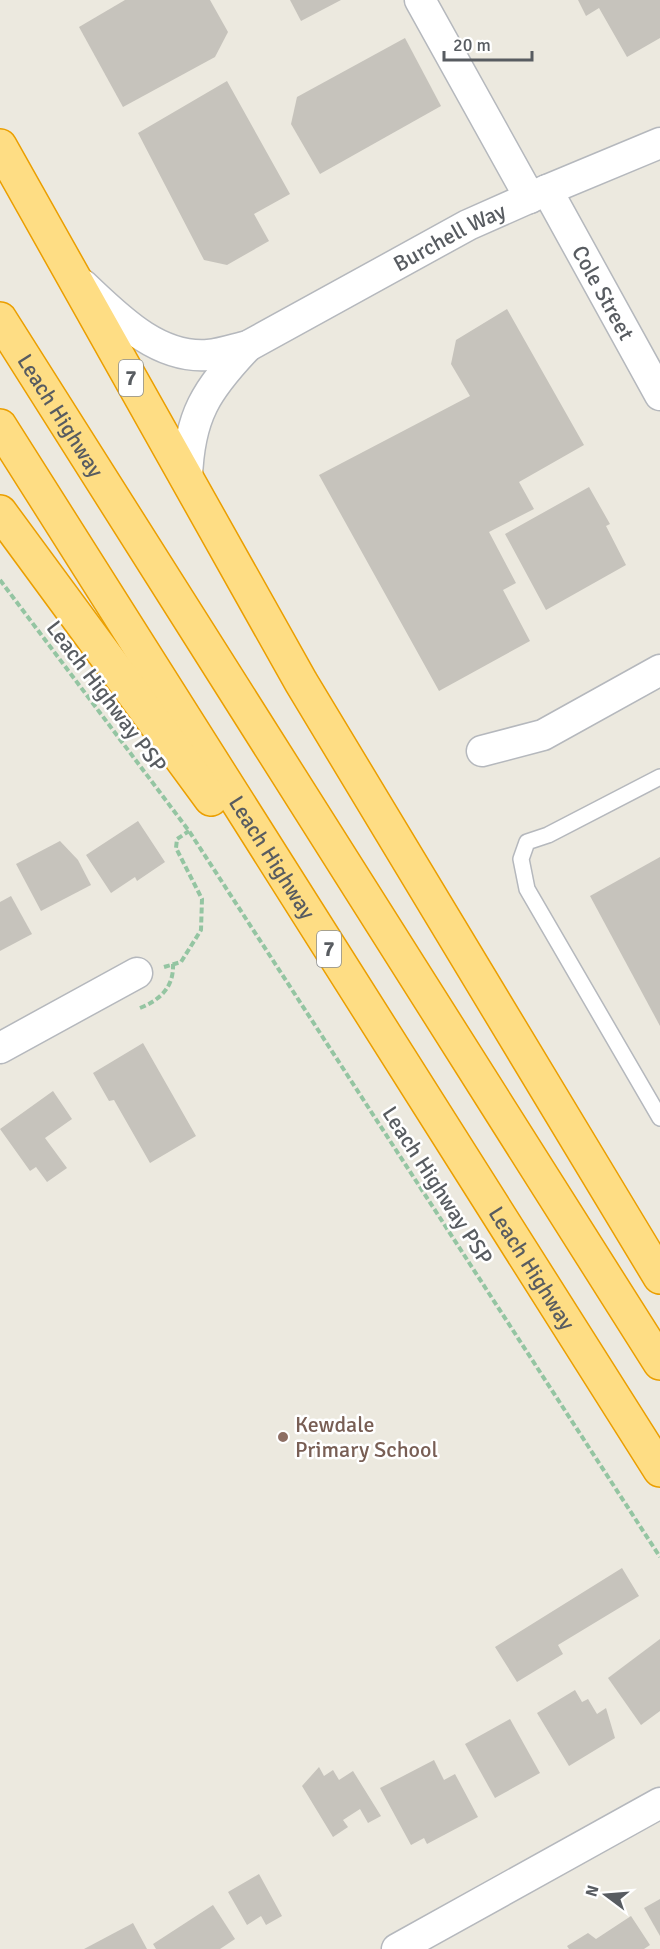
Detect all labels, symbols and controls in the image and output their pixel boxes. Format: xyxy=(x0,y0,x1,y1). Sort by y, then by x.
scale bar xyxy=(444,24,532,62)
text: 20 m xyxy=(453,34,491,56)
street label: Burchell Way xyxy=(389,197,511,277)
street label: Cole Street xyxy=(566,241,640,345)
street label: Leach Highway xyxy=(11,349,110,483)
road number: 7 xyxy=(119,360,143,396)
street label: Leach Highway PSP xyxy=(41,615,172,778)
street label: Leach Highway xyxy=(223,790,322,925)
road number: 7 xyxy=(317,931,341,967)
street label: Leach Highway PSP xyxy=(376,1101,499,1269)
street label: Leach Highway xyxy=(483,1201,581,1336)
place label: Kewdale Primary School xyxy=(295,1411,438,1463)
marker: Kewdale Primary School xyxy=(276,1430,290,1444)
north arrow xyxy=(576,1865,636,1925)
text: N xyxy=(581,1883,604,1899)

